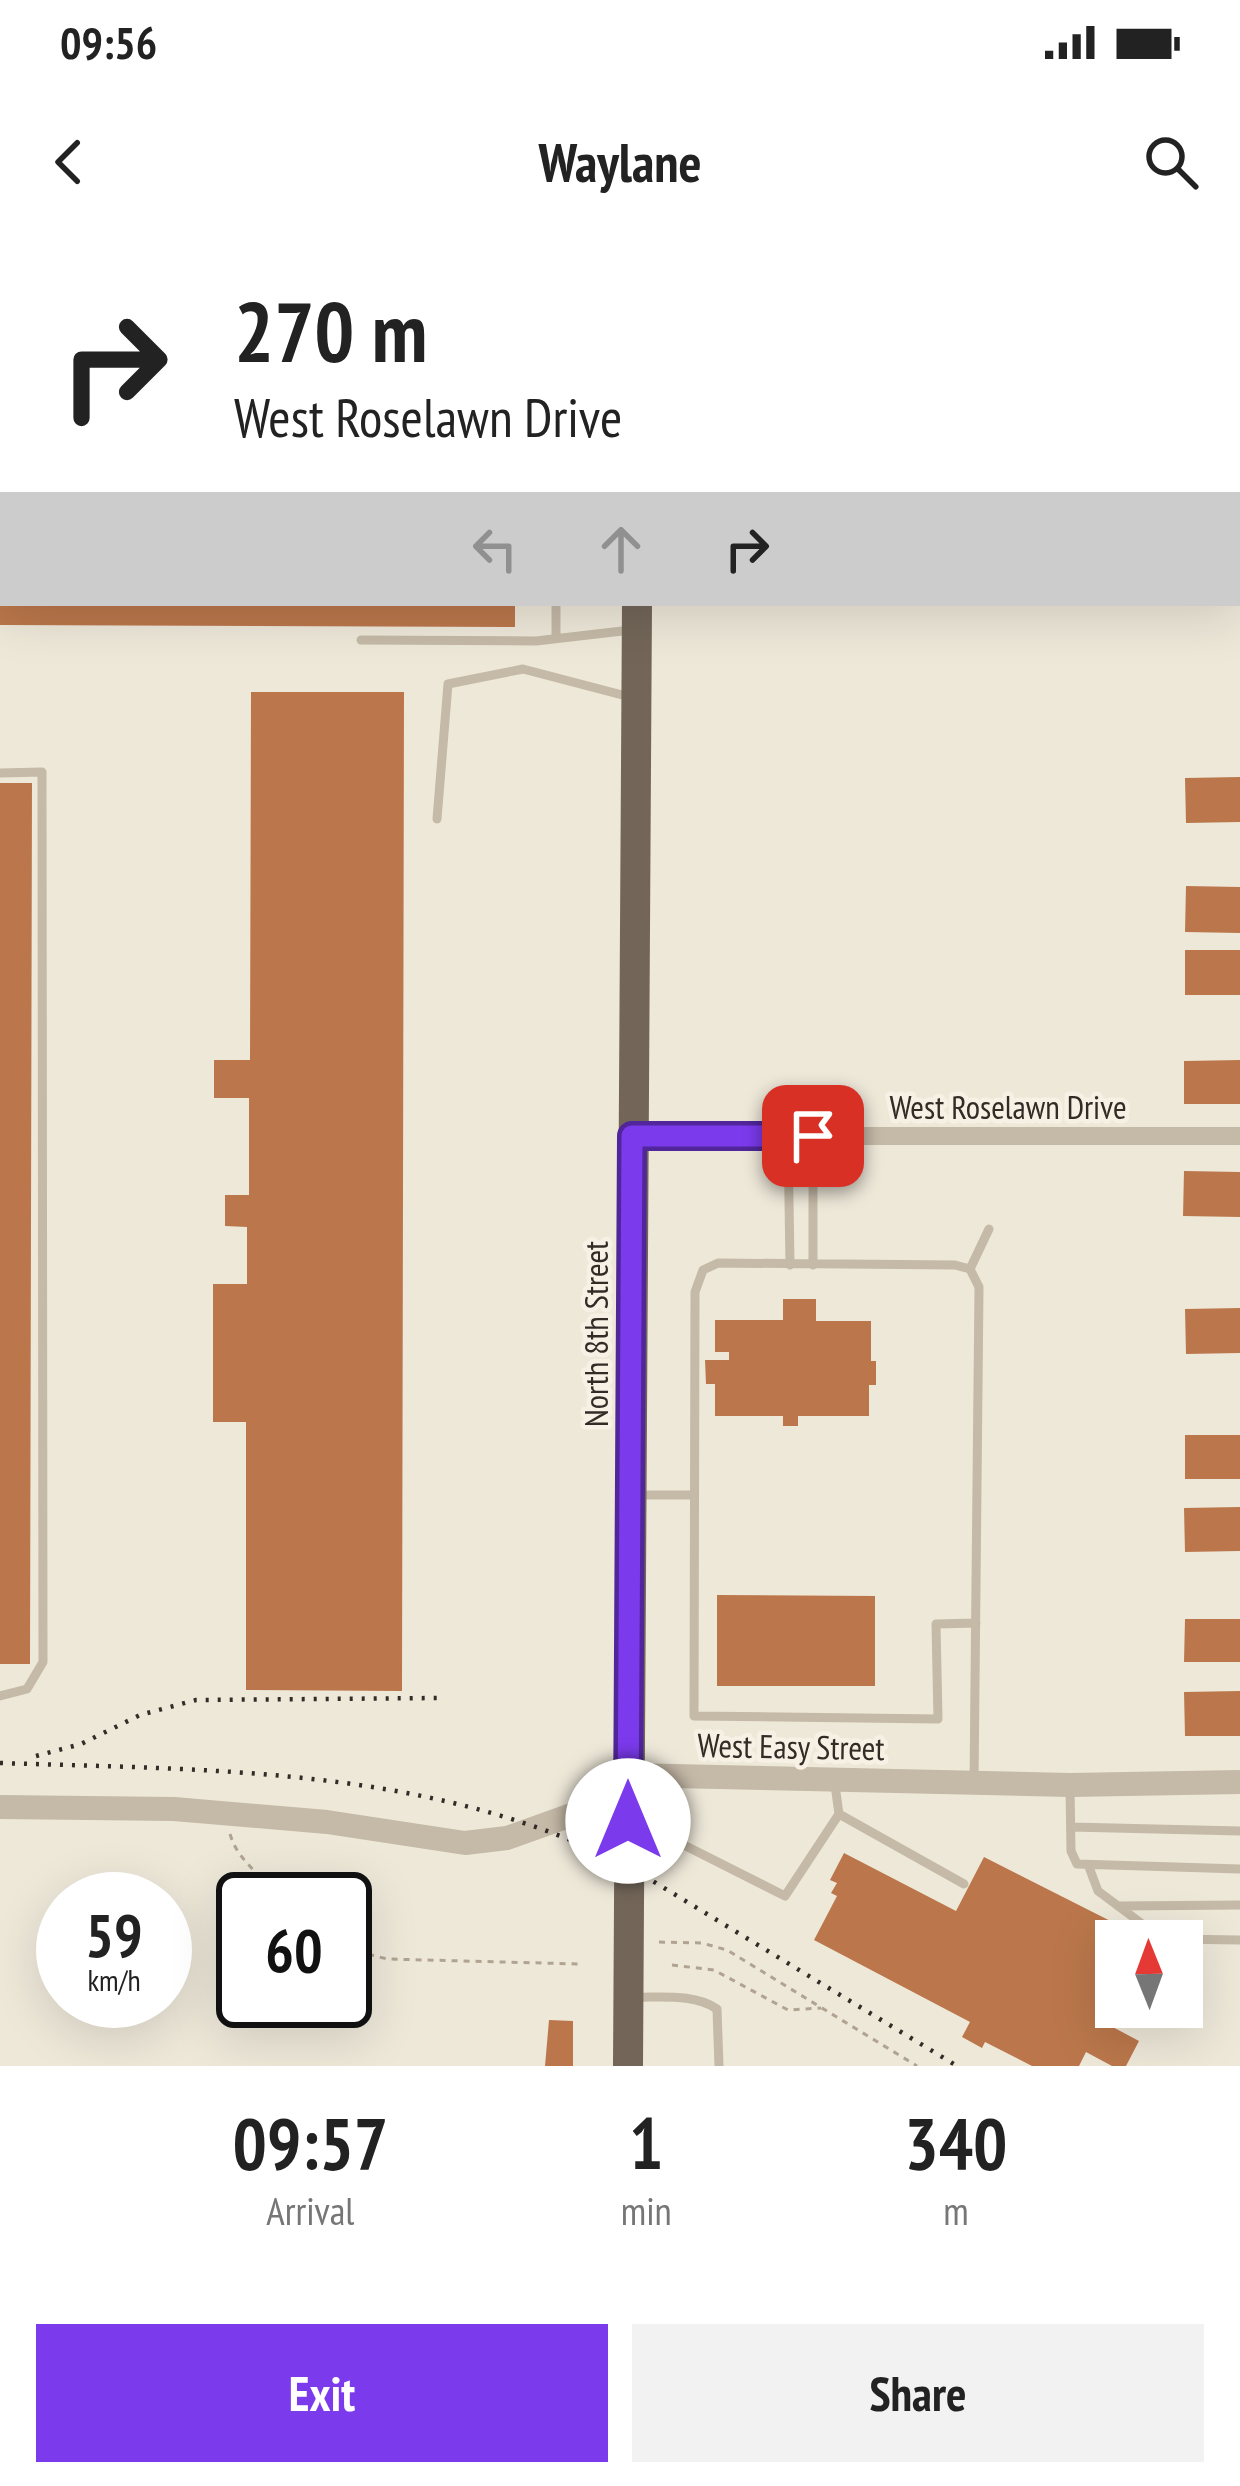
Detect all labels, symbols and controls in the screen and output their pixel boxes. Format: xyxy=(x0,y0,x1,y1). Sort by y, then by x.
text: 09:56 xyxy=(60,13,157,71)
text: Waylane xyxy=(538,127,702,197)
icon: back xyxy=(36,129,102,195)
icon: search xyxy=(1138,129,1204,195)
text: 270 m xyxy=(234,276,427,385)
icon: right xyxy=(36,288,192,444)
text: West Roselawn Drive xyxy=(234,382,622,452)
icon: left xyxy=(462,516,528,582)
icon: ahead xyxy=(588,516,654,582)
icon: right xyxy=(714,516,780,582)
pin xyxy=(762,1085,864,1187)
street label: West Roselawn Drive xyxy=(889,1085,1127,1128)
icon: arrive xyxy=(780,1103,846,1169)
street label: North 8th Street xyxy=(574,1241,617,1427)
street label: West Easy Street xyxy=(697,1723,885,1769)
position arrow xyxy=(565,1758,691,1884)
speed limit sign: 60 xyxy=(216,1872,372,2028)
text: 59 xyxy=(85,1896,143,1974)
north arrow xyxy=(1095,1920,1203,2028)
map controls xyxy=(1095,1920,1203,2028)
text: km/h xyxy=(87,1960,141,1999)
text: 09:57 xyxy=(233,2096,388,2189)
text: 1 xyxy=(629,2096,663,2189)
text: 340 xyxy=(904,2096,1007,2189)
text: Arrival xyxy=(266,2185,354,2236)
text: min xyxy=(621,2185,672,2236)
text: m xyxy=(943,2185,969,2236)
button: Exit xyxy=(36,2324,608,2462)
button: Share xyxy=(632,2324,1204,2462)

